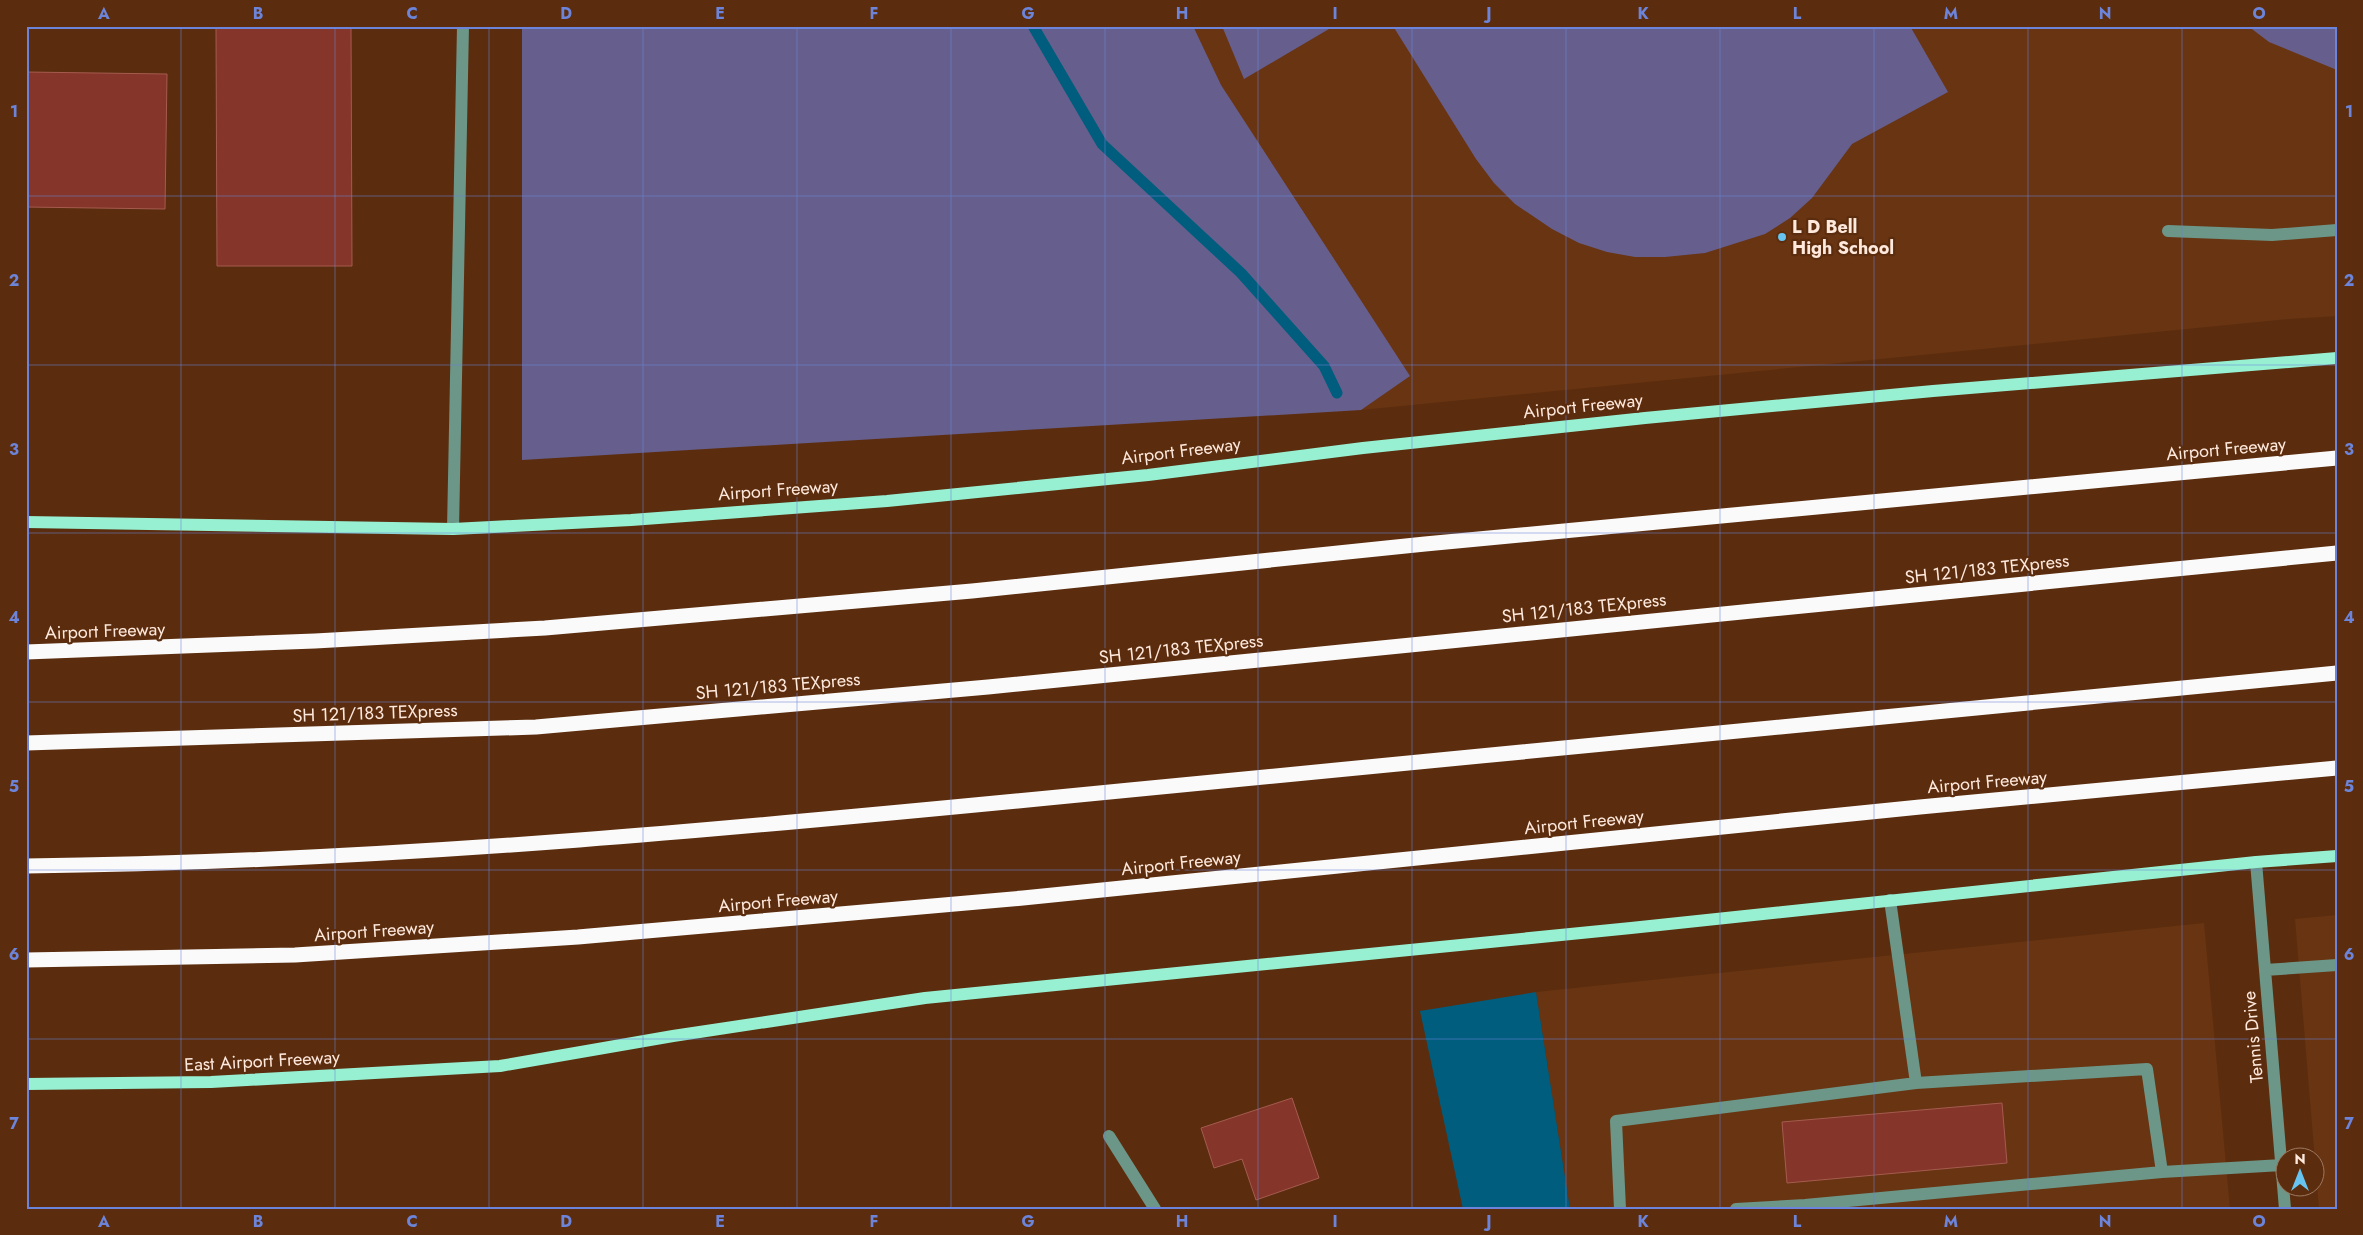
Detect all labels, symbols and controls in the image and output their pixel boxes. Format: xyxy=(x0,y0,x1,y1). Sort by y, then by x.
text: A xyxy=(97,2,110,25)
text: B xyxy=(253,2,263,25)
text: C xyxy=(406,2,418,25)
text: D xyxy=(560,2,572,25)
text: E xyxy=(715,2,725,25)
text: F xyxy=(870,2,878,25)
text: G xyxy=(1021,2,1035,25)
text: H xyxy=(1176,2,1188,25)
text: I xyxy=(1332,2,1338,25)
text: J xyxy=(1483,2,1492,25)
text: K xyxy=(1637,2,1649,25)
text: L xyxy=(1793,2,1802,25)
text: M xyxy=(1944,2,1958,25)
text: N xyxy=(2099,2,2111,25)
text: O xyxy=(2252,2,2266,25)
text: 1 xyxy=(10,100,18,123)
text: 1 xyxy=(2345,100,2353,123)
place label: L D Bell High School xyxy=(1792,214,1894,261)
marker: L D Bell High School xyxy=(1776,231,1788,243)
text: 2 xyxy=(9,269,19,292)
text: 2 xyxy=(2344,269,2354,292)
street label: Airport Freeway xyxy=(1522,387,1644,425)
street label: Airport Freeway xyxy=(1120,431,1242,471)
street label: Airport Freeway xyxy=(2165,431,2287,467)
text: 3 xyxy=(9,438,19,461)
text: 3 xyxy=(2344,438,2354,461)
street label: Airport Freeway xyxy=(717,473,839,507)
street label: SH 121/183 TEXpress xyxy=(1903,547,2071,591)
street label: SH 121/183 TEXpress xyxy=(1500,586,1668,630)
text: 4 xyxy=(8,606,20,629)
text: 4 xyxy=(2343,606,2355,629)
street label: Airport Freeway xyxy=(44,616,166,646)
street label: SH 121/183 TEXpress xyxy=(1097,627,1265,671)
street label: SH 121/183 TEXpress xyxy=(695,666,861,706)
street label: SH 121/183 TEXpress xyxy=(292,697,458,729)
street label: Airport Freeway xyxy=(1926,764,2048,800)
text: 5 xyxy=(9,775,19,798)
text: 5 xyxy=(2344,775,2354,798)
street label: Airport Freeway xyxy=(1523,803,1645,841)
street label: Airport Freeway xyxy=(1120,844,1242,882)
street label: Airport Freeway xyxy=(717,883,839,919)
street label: Airport Freeway xyxy=(313,914,435,948)
text: 6 xyxy=(9,943,19,966)
text: 6 xyxy=(2344,943,2354,966)
street label: Tennis Drive xyxy=(2236,990,2270,1084)
street label: East Airport Freeway xyxy=(184,1044,341,1078)
text: 7 xyxy=(9,1112,19,1135)
text: 7 xyxy=(2344,1112,2354,1135)
north arrow xyxy=(2276,1148,2326,1198)
text: N xyxy=(2294,1149,2306,1169)
text: A xyxy=(97,1210,110,1233)
text: B xyxy=(253,1210,263,1233)
text: C xyxy=(406,1210,418,1233)
text: D xyxy=(560,1210,572,1233)
text: E xyxy=(715,1210,725,1233)
text: F xyxy=(870,1210,878,1233)
text: G xyxy=(1021,1210,1035,1233)
text: H xyxy=(1176,1210,1188,1233)
text: I xyxy=(1332,1210,1338,1233)
text: J xyxy=(1483,1210,1492,1233)
text: K xyxy=(1637,1210,1649,1233)
text: L xyxy=(1793,1210,1802,1233)
text: M xyxy=(1944,1210,1958,1233)
text: N xyxy=(2099,1210,2111,1233)
text: O xyxy=(2252,1210,2266,1233)

